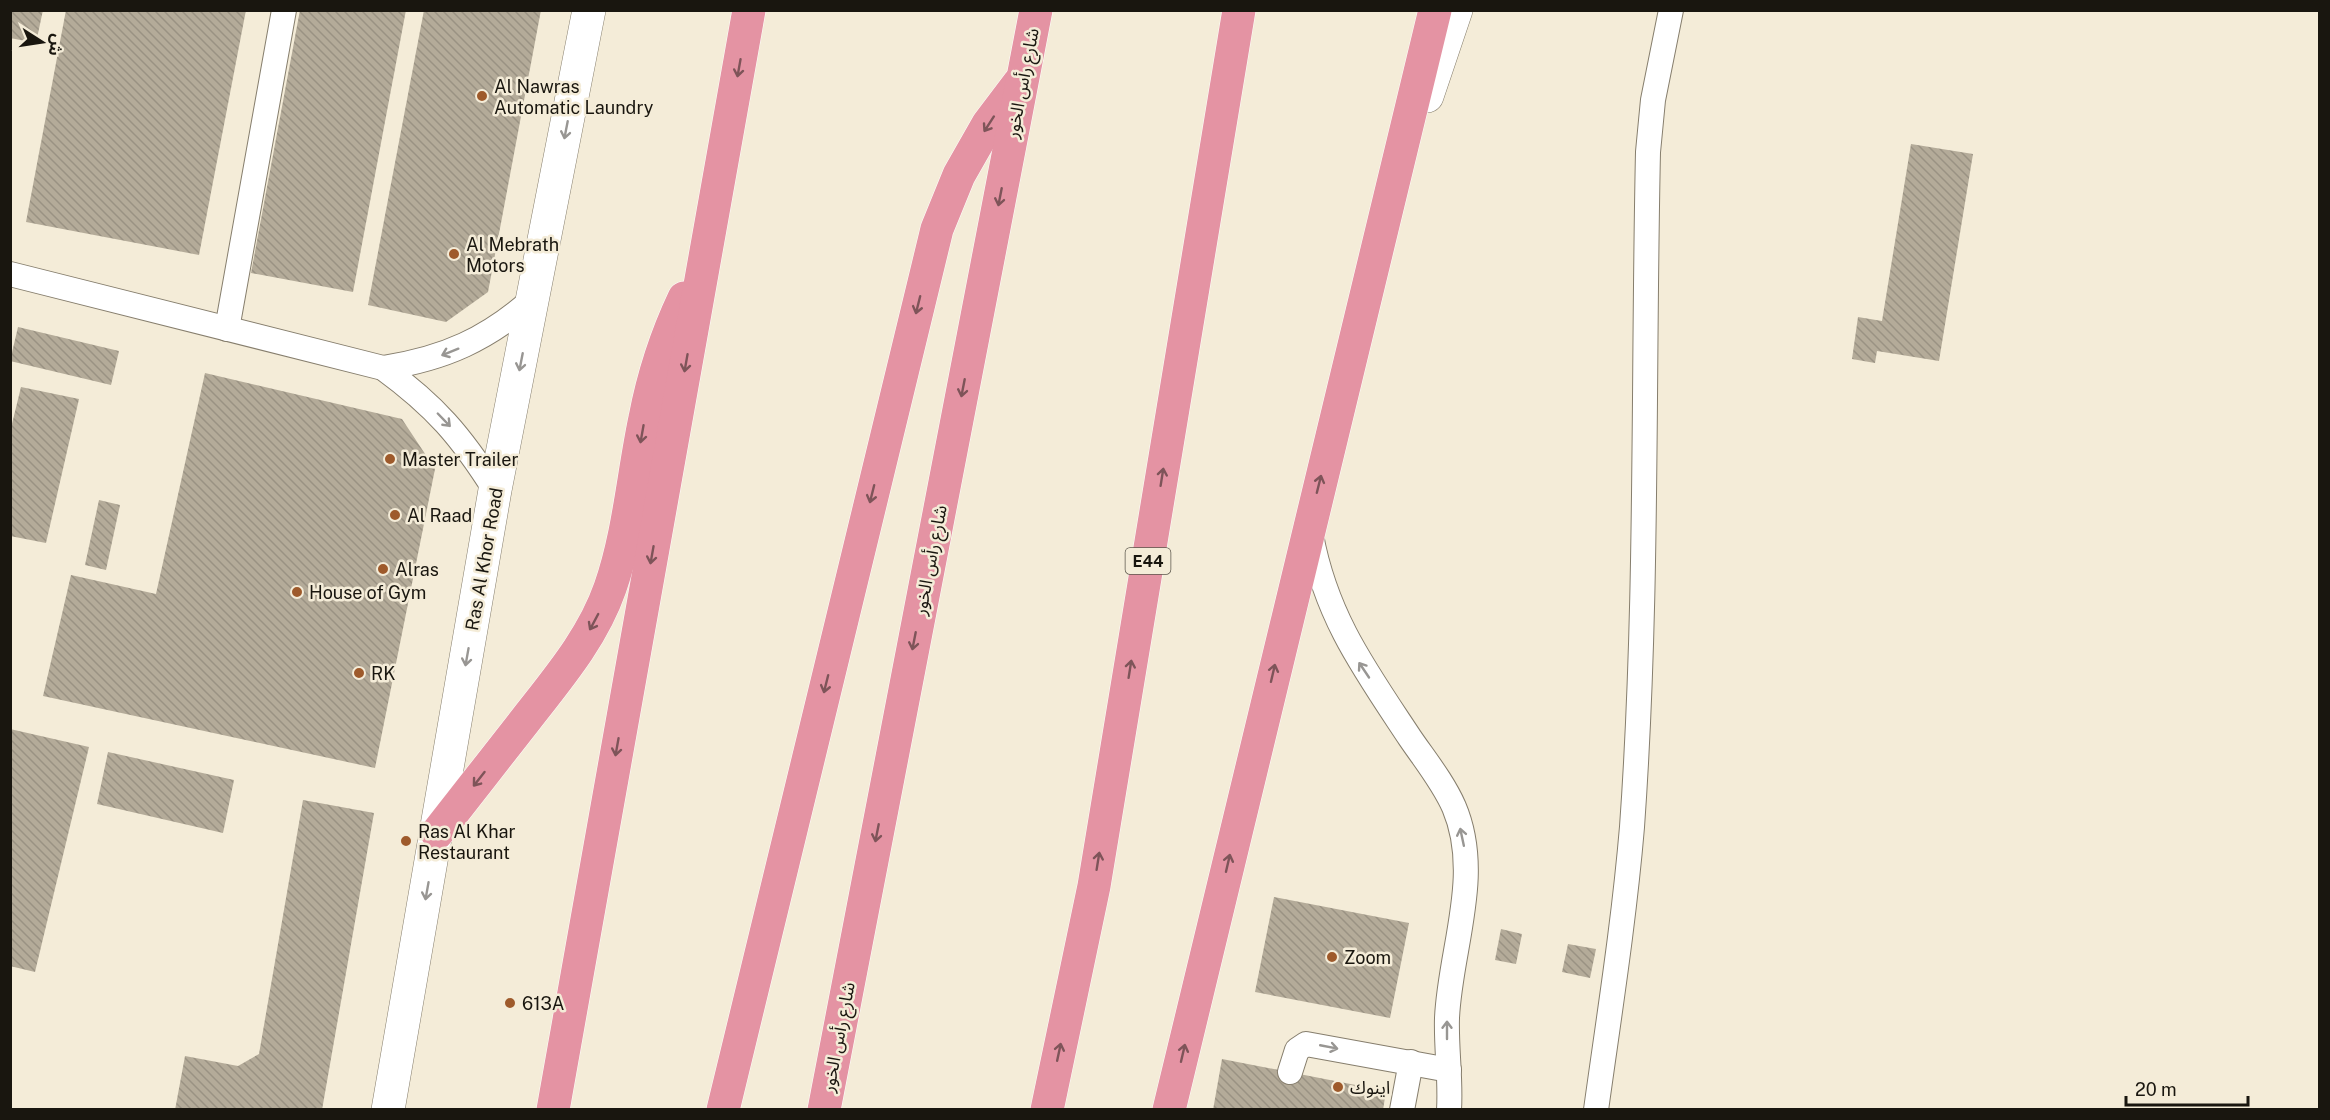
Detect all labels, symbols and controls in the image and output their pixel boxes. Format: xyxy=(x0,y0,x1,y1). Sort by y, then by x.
north arrow xyxy=(12,12,72,72)
street label: شارع رأس الخور xyxy=(1001,26,1047,141)
text: ش xyxy=(45,32,68,58)
one-way arrow xyxy=(733,58,744,77)
place label: Al Nawras Automatic Laundry xyxy=(494,76,654,118)
marker: Al Nawras Automatic Laundry xyxy=(475,89,489,103)
one-way arrow xyxy=(983,116,995,132)
one-way arrow xyxy=(560,119,571,139)
one-way arrow xyxy=(994,186,1005,206)
place label: Al Mebrath Motors xyxy=(466,234,559,276)
marker: Al Mebrath Motors xyxy=(447,247,461,261)
one-way arrow xyxy=(912,295,924,314)
one-way arrow xyxy=(441,347,459,358)
one-way arrow xyxy=(515,352,526,372)
one-way arrow xyxy=(680,353,691,373)
one-way arrow xyxy=(957,378,968,397)
one-way arrow xyxy=(437,412,451,427)
one-way arrow xyxy=(636,424,647,444)
place label: Master Trailer xyxy=(402,449,519,470)
marker: Master Trailer xyxy=(383,452,397,466)
one-way arrow xyxy=(1157,467,1168,487)
one-way arrow xyxy=(1314,475,1326,494)
one-way arrow xyxy=(866,484,878,503)
street label: Ras Al Khor Road xyxy=(461,486,507,632)
street label: شارع رأس الخور xyxy=(909,503,955,618)
place label: Al Raad xyxy=(407,505,472,526)
marker: Al Raad xyxy=(388,508,402,522)
one-way arrow xyxy=(646,545,657,565)
road number: E44 xyxy=(1126,548,1170,574)
place label: Alras xyxy=(395,559,439,580)
marker: Alras xyxy=(376,562,390,576)
place label: House of Gym xyxy=(309,582,426,603)
marker: House of Gym xyxy=(290,585,304,599)
one-way arrow xyxy=(588,613,599,631)
one-way arrow xyxy=(908,631,919,651)
one-way arrow xyxy=(461,647,472,667)
one-way arrow xyxy=(1125,660,1136,679)
one-way arrow xyxy=(1358,661,1371,678)
place label: RK xyxy=(371,663,395,684)
one-way arrow xyxy=(1268,664,1280,683)
marker: RK xyxy=(352,666,366,680)
one-way arrow xyxy=(820,674,832,693)
one-way arrow xyxy=(612,737,623,757)
one-way arrow xyxy=(473,771,486,787)
place label: Ras Al Khar Restaurant xyxy=(418,821,516,863)
one-way arrow xyxy=(871,822,882,842)
one-way arrow xyxy=(1456,828,1467,847)
marker: Ras Al Khar Restaurant xyxy=(399,834,413,848)
one-way arrow xyxy=(1093,852,1104,872)
one-way arrow xyxy=(1223,854,1234,873)
one-way arrow xyxy=(421,881,432,900)
place label: Zoom xyxy=(1344,947,1391,968)
marker: Zoom xyxy=(1325,950,1339,964)
street label: شارع رأس الخور xyxy=(817,980,863,1095)
place label: 613A xyxy=(522,993,565,1014)
marker: 613A xyxy=(503,996,517,1010)
one-way arrow xyxy=(1441,1021,1453,1041)
one-way arrow xyxy=(1319,1042,1338,1053)
one-way arrow xyxy=(1054,1043,1065,1063)
one-way arrow xyxy=(1177,1043,1189,1062)
scale bar xyxy=(2126,1069,2248,1107)
place label: اينوك xyxy=(1350,1077,1390,1099)
text: 20 m xyxy=(2135,1079,2177,1100)
marker: اينوك xyxy=(1331,1080,1345,1094)

